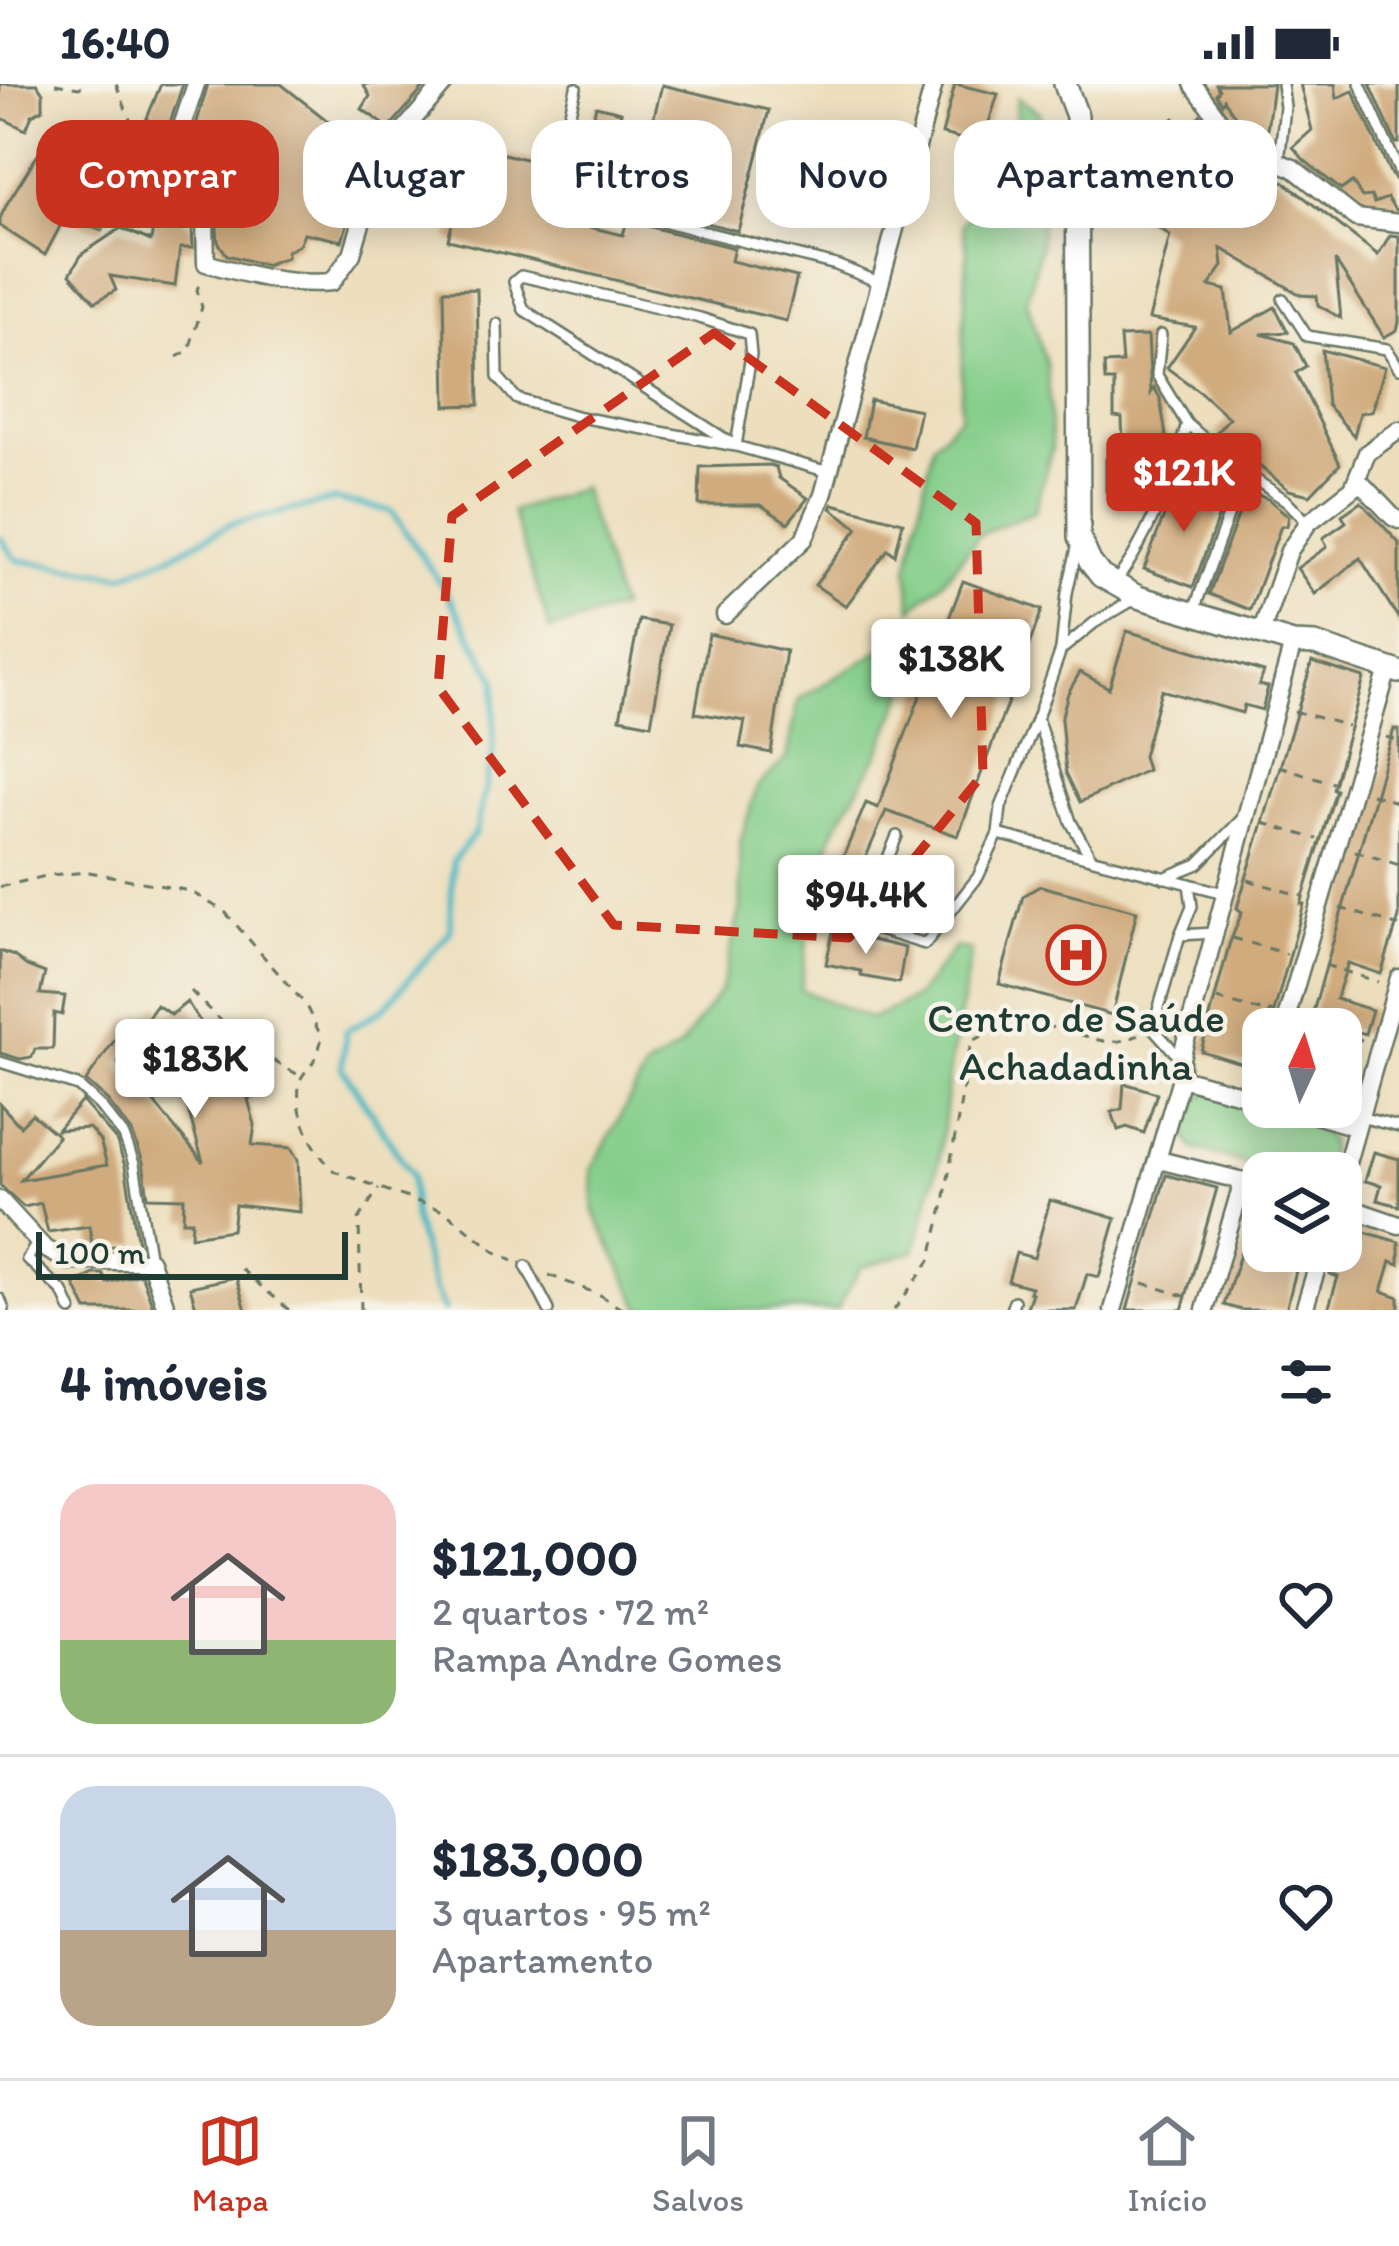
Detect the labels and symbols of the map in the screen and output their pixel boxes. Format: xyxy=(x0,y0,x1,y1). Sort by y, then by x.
pin: $121K xyxy=(1100,433,1268,535)
pin: $138K xyxy=(867,619,1035,721)
pin: $94.4K xyxy=(768,855,964,957)
hospital icon: Centro de Saúde Achadadinha xyxy=(1045,924,1107,986)
place label: Centro de Saúde Achadadinha xyxy=(927,992,1225,1091)
north arrow xyxy=(1242,1008,1362,1128)
pin: $183K xyxy=(111,1019,279,1121)
scale bar xyxy=(36,1226,348,1279)

